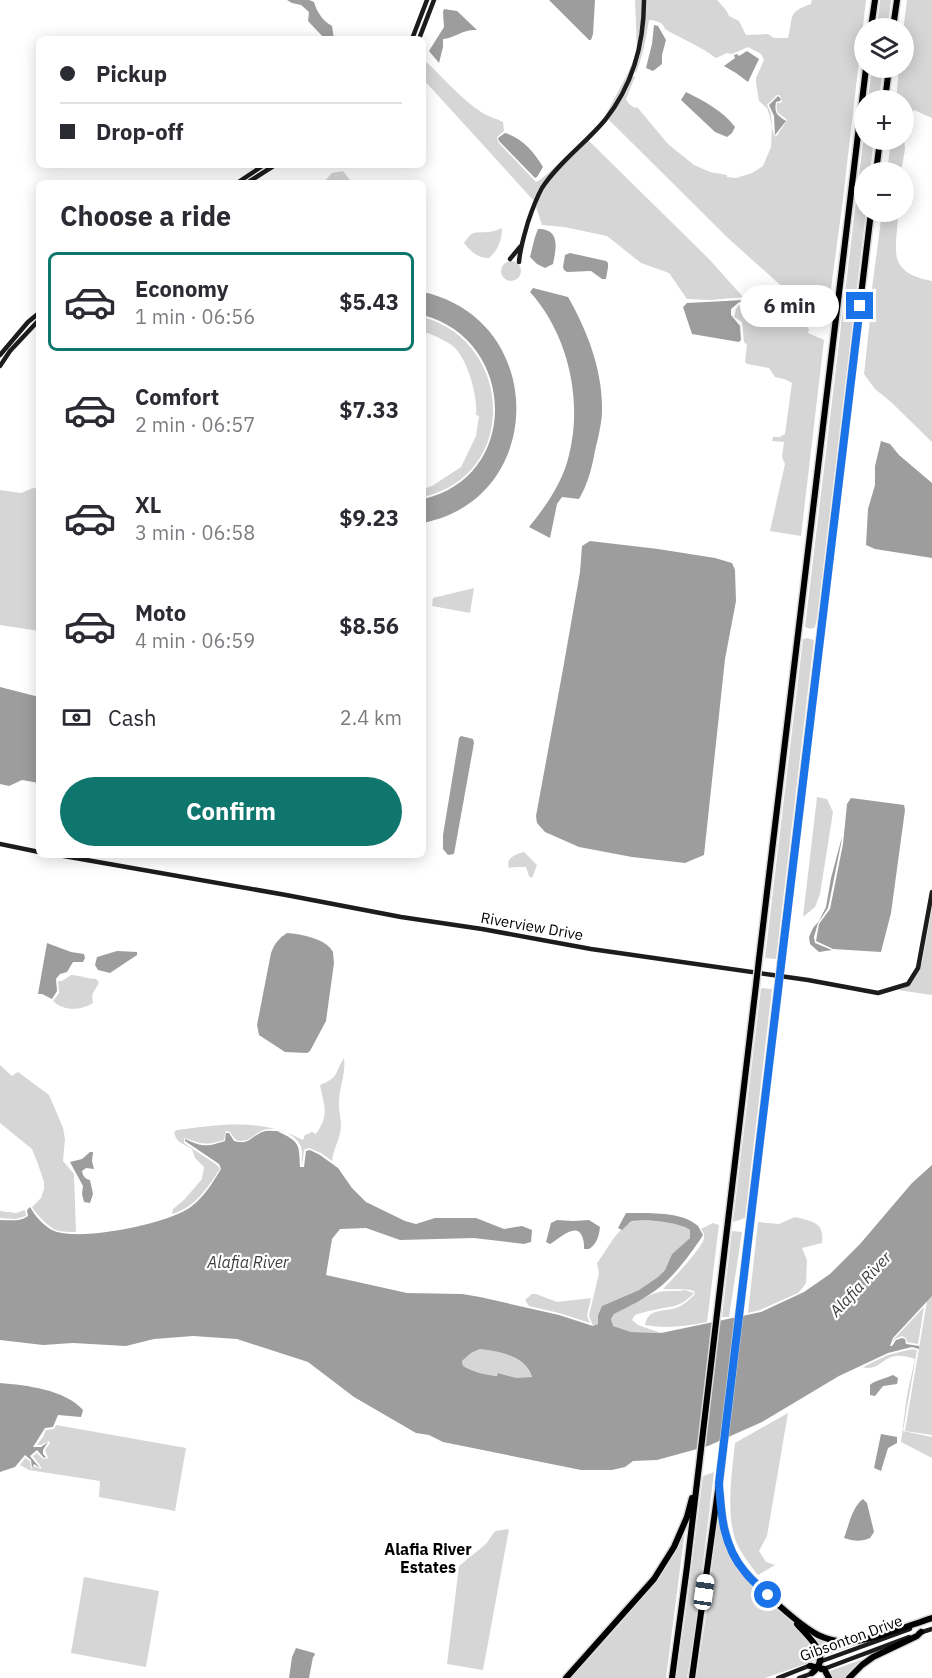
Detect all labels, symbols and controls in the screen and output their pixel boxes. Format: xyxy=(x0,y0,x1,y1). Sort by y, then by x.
map controls xyxy=(854,18,914,222)
button: layers xyxy=(854,18,914,78)
text: Pickup xyxy=(96,59,167,88)
button: + xyxy=(854,90,914,150)
text: Drop-off xyxy=(96,117,183,146)
button: − xyxy=(854,162,914,222)
text: Choose a ride xyxy=(60,198,231,233)
text: Economy xyxy=(135,274,229,303)
icon: car xyxy=(63,275,117,329)
callout: 6 min xyxy=(740,285,839,327)
text: $5.43 xyxy=(339,287,399,316)
text: 6 min xyxy=(763,292,816,319)
route end xyxy=(846,292,873,319)
text: 1 min · 06:56 xyxy=(135,303,255,330)
text: Comfort xyxy=(135,382,219,411)
icon: car xyxy=(63,383,117,437)
text: $7.33 xyxy=(339,395,399,424)
text: 2 min · 06:57 xyxy=(135,411,255,438)
text: XL xyxy=(135,490,161,519)
icon: car xyxy=(63,491,117,545)
text: $9.23 xyxy=(339,503,399,532)
text: 3 min · 06:58 xyxy=(135,519,255,546)
text: Moto xyxy=(135,598,186,627)
icon: car xyxy=(63,599,117,653)
text: $8.56 xyxy=(339,611,399,640)
text: 4 min · 06:59 xyxy=(135,627,255,654)
icon: cash xyxy=(60,701,93,734)
text: Cash xyxy=(108,703,157,732)
text: 2.4 km xyxy=(340,704,402,731)
button: Confirm xyxy=(60,777,402,846)
street label: Riverview Drive xyxy=(479,908,585,944)
water label: Alafia River xyxy=(824,1247,896,1321)
water label: Alafia River xyxy=(206,1252,290,1272)
district label: Alafia River Estates xyxy=(384,1539,472,1577)
car xyxy=(693,1573,715,1611)
route start xyxy=(754,1581,781,1608)
street label: Gibsonton Drive xyxy=(797,1611,905,1665)

